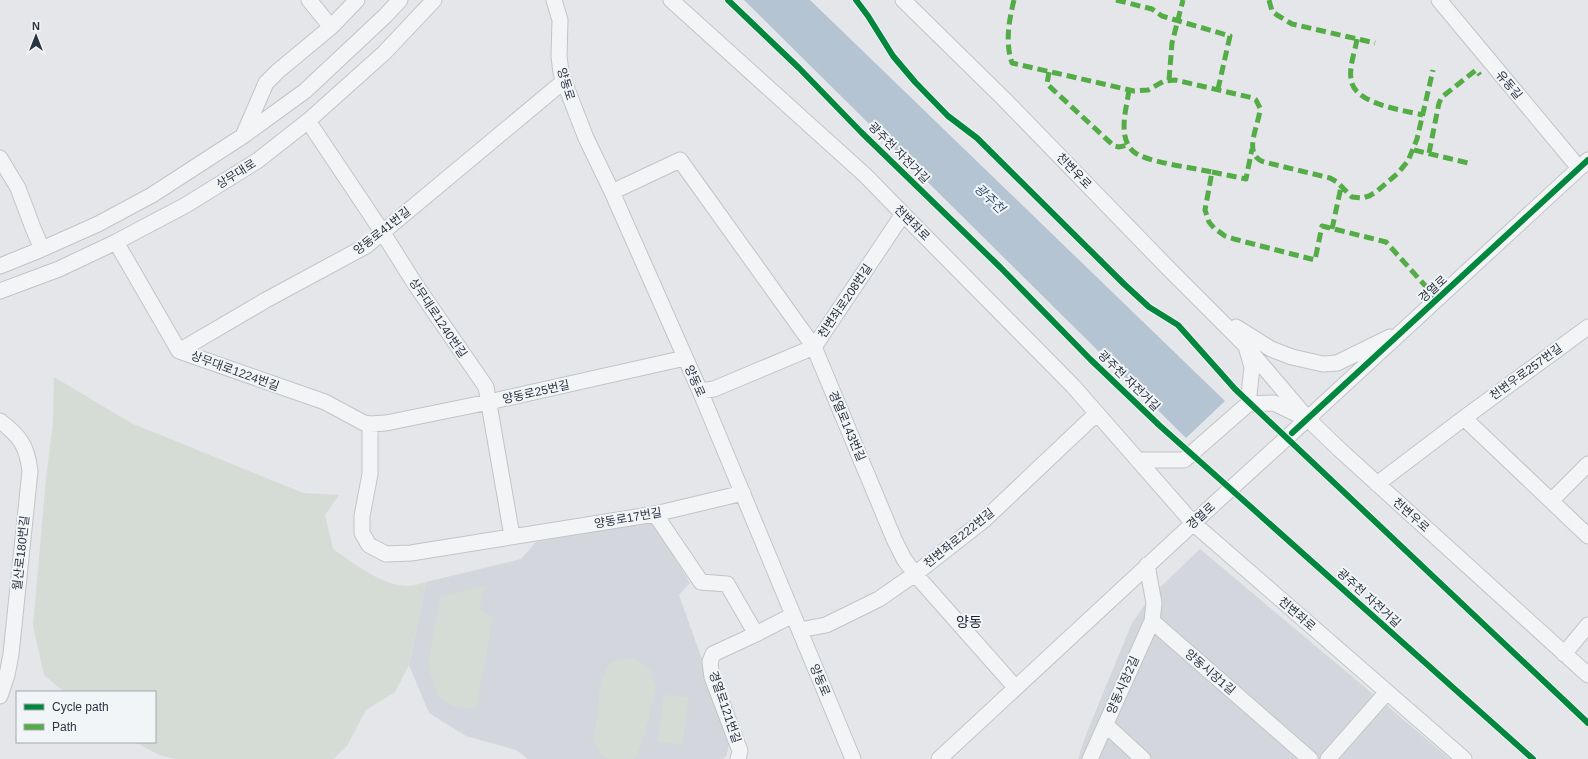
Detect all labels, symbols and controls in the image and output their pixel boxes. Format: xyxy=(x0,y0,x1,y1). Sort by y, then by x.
north arrow xyxy=(16,16,56,56)
text: N xyxy=(32,20,40,32)
street label: 양동로 xyxy=(554,66,578,102)
street label: 유동길 xyxy=(1493,68,1525,102)
street label: 광주천 자전거길 xyxy=(866,120,932,186)
street label: 천변우로 xyxy=(1054,150,1094,192)
street label: 상무대로 xyxy=(214,156,258,192)
water label: 광주천 xyxy=(971,181,1009,217)
street label: 천변좌로 xyxy=(891,202,933,244)
street label: 양동로41번길 xyxy=(351,204,413,258)
street label: 천변좌로208번길 xyxy=(815,261,875,341)
street label: 경열로 xyxy=(1416,273,1450,305)
street label: 상무대로1240번길 xyxy=(406,276,470,360)
street label: 천변우로257번길 xyxy=(1487,341,1565,403)
street label: 광주천 자전거길 xyxy=(1095,348,1163,414)
street label: 상무대로1224번길 xyxy=(189,349,281,393)
street label: 양동로 xyxy=(682,363,708,399)
street label: 양동로25번길 xyxy=(501,377,571,407)
street label: 경열로143번길 xyxy=(826,389,868,463)
street label: 천변우로 xyxy=(1390,495,1432,535)
street label: 경열로 xyxy=(1184,500,1218,532)
street label: 양동로17번길 xyxy=(593,505,663,531)
street label: 천변좌로222번길 xyxy=(921,505,997,571)
street label: 월산로180번길 xyxy=(10,515,32,591)
street label: 광주천 자전거길 xyxy=(1334,566,1404,630)
street label: 천변좌로 xyxy=(1276,594,1318,634)
district label: 양동 xyxy=(956,614,982,630)
street label: 양동시장1길 xyxy=(1182,646,1238,698)
street label: 양동시장2길 xyxy=(1104,654,1142,716)
street label: 양동로 xyxy=(807,662,833,698)
street label: 경열로121번길 xyxy=(706,669,744,745)
legend xyxy=(16,691,156,743)
text: Cycle path xyxy=(52,700,109,714)
text: Path xyxy=(52,720,77,734)

